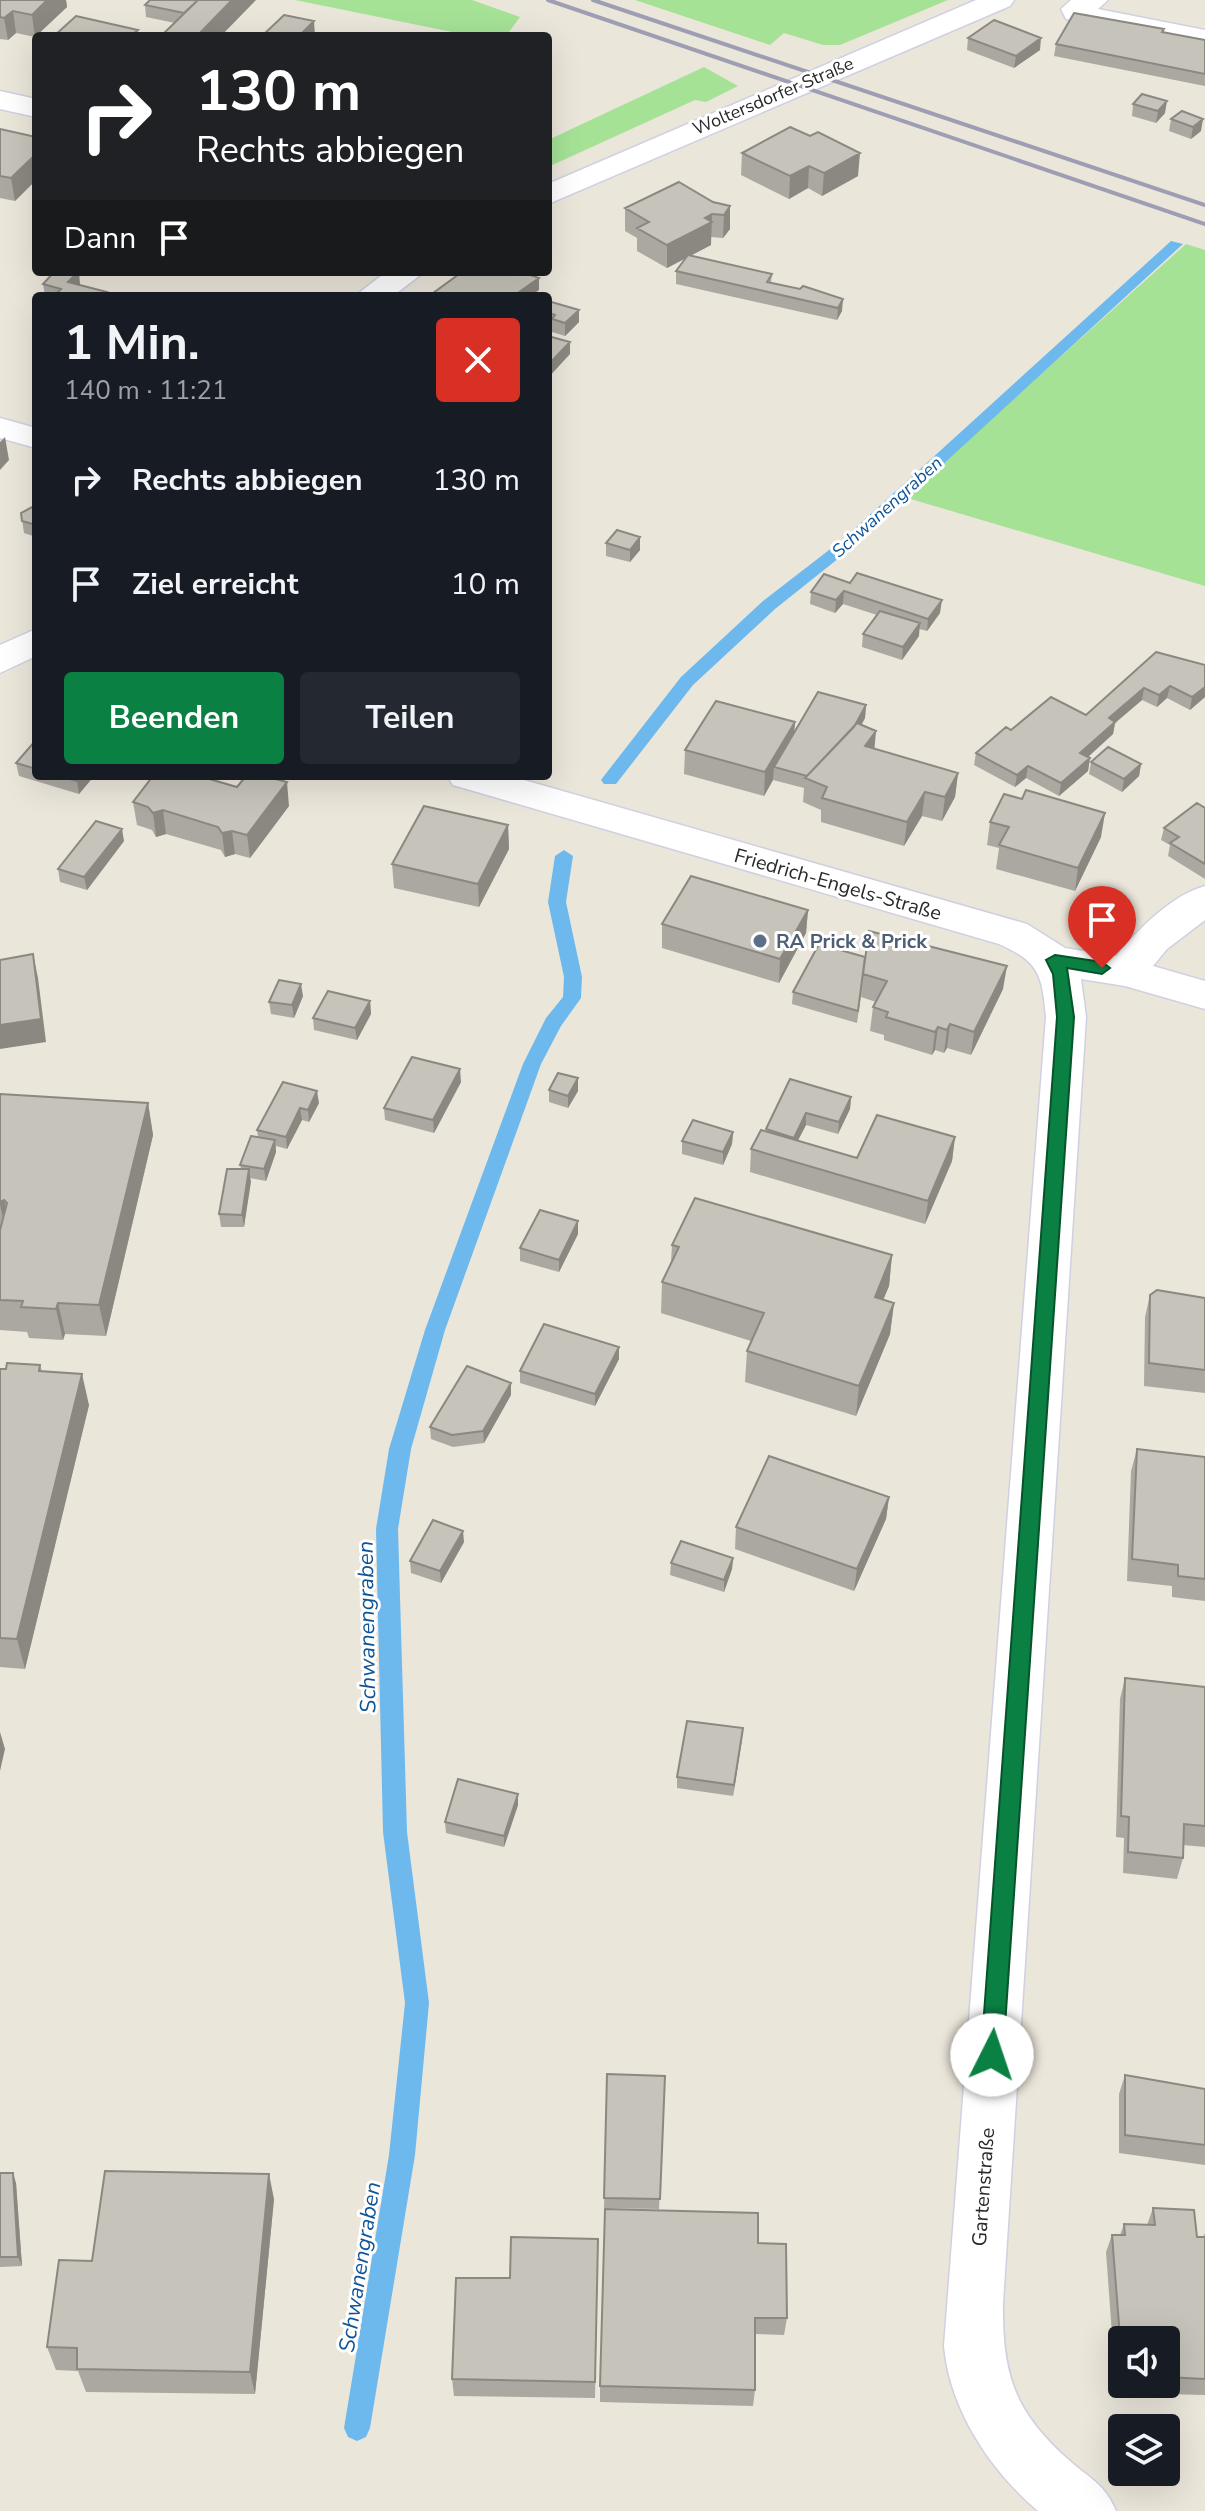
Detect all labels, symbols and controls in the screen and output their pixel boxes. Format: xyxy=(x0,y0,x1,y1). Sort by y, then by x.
street label: Woltersdorfer Straße xyxy=(689,51,857,141)
text: 130 m xyxy=(196,53,361,130)
icon: right xyxy=(64,64,168,168)
text: Rechts abbiegen xyxy=(196,126,464,175)
icon: arrive xyxy=(152,216,196,260)
text: Dann xyxy=(64,218,136,259)
text: 1 Min. xyxy=(64,310,200,376)
button: close xyxy=(436,318,520,402)
text: 140 m · 11:21 xyxy=(64,373,227,408)
water label: Schwanengraben xyxy=(827,451,947,563)
icon: right xyxy=(64,458,108,502)
text: Rechts abbiegen xyxy=(132,460,363,501)
text: 130 m xyxy=(433,460,520,501)
icon: arrive xyxy=(64,562,108,606)
text: Ziel erreicht xyxy=(132,564,298,605)
text: 10 m xyxy=(451,564,520,605)
button: Beenden xyxy=(64,672,284,764)
button: Teilen xyxy=(300,672,520,764)
street label: Friedrich-Engels-Straße xyxy=(731,842,945,927)
pin xyxy=(1068,886,1136,968)
icon: arrive xyxy=(1080,898,1124,942)
place label: RA Prick & Prick xyxy=(776,928,928,955)
marker: RA Prick & Prick xyxy=(751,932,769,950)
water label: Schwanengraben xyxy=(351,1541,383,1713)
position arrow xyxy=(950,2013,1034,2097)
street label: Gartenstraße xyxy=(966,2127,1001,2247)
water label: Schwanengraben xyxy=(332,2180,388,2354)
map controls xyxy=(1108,2326,1180,2486)
button: sound xyxy=(1108,2326,1180,2398)
button: layers xyxy=(1108,2414,1180,2486)

